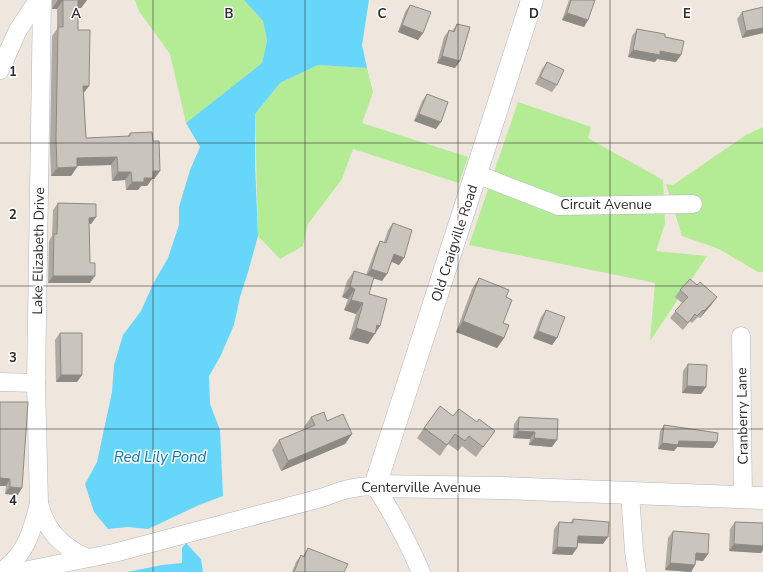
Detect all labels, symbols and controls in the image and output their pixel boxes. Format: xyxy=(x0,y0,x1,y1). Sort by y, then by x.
text: A xyxy=(71,5,81,23)
text: B xyxy=(225,5,234,23)
text: C xyxy=(378,5,387,23)
text: D xyxy=(529,5,539,23)
text: E xyxy=(683,5,691,23)
text: 1 xyxy=(9,63,17,81)
street label: Old Craigville Road xyxy=(427,182,482,304)
street label: Lake Elizabeth Drive xyxy=(28,187,49,315)
street label: Circuit Avenue xyxy=(560,195,652,214)
text: 2 xyxy=(9,206,17,224)
text: 3 xyxy=(9,349,17,367)
street label: Cranberry Lane xyxy=(732,367,753,465)
water label: Red Lily Pond xyxy=(114,447,207,467)
street label: Centerville Avenue xyxy=(361,478,481,497)
text: 4 xyxy=(9,492,17,510)

